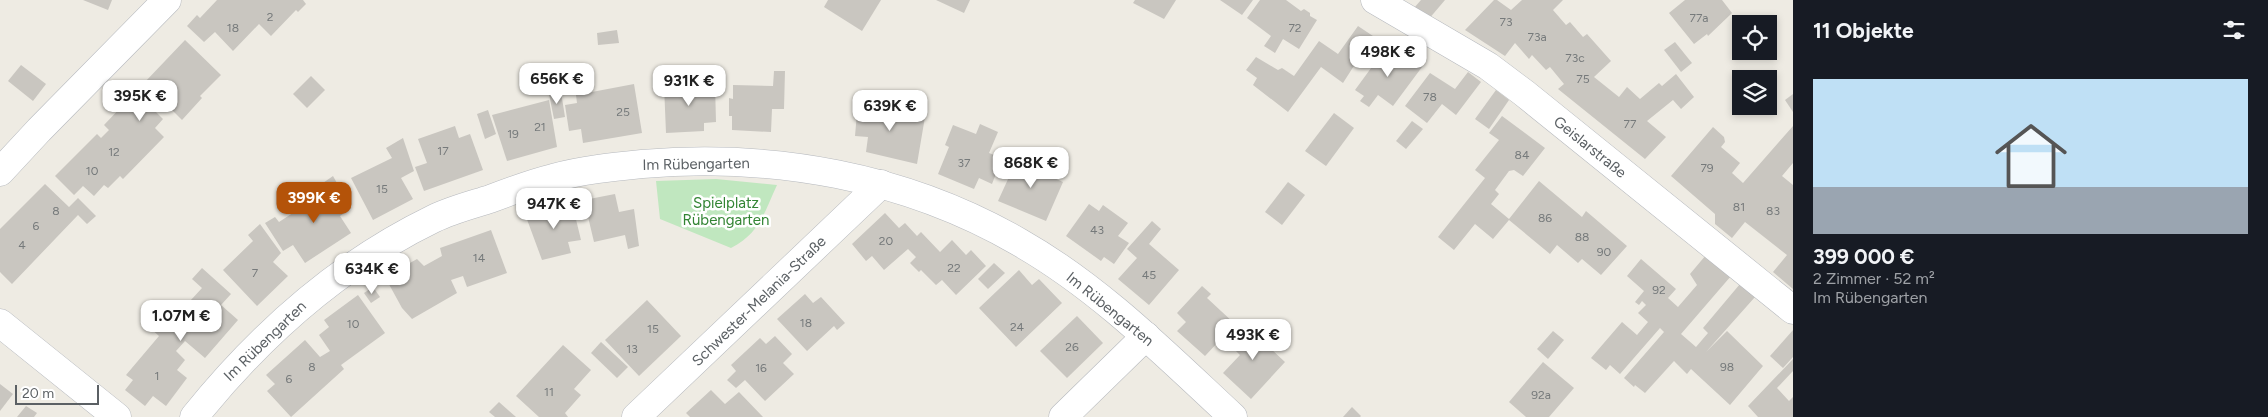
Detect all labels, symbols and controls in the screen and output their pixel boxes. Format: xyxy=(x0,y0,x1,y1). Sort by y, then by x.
house number: 2 xyxy=(267,10,273,24)
house number: 77a xyxy=(1689,11,1709,25)
house number: 73 xyxy=(1500,15,1512,29)
map controls xyxy=(1732,15,1777,115)
button: locate xyxy=(1732,15,1777,60)
icon: filters xyxy=(2220,16,2248,44)
text: 11 Objekte xyxy=(1813,18,1914,43)
house number: 18 xyxy=(227,21,239,35)
house number: 72 xyxy=(1288,21,1302,35)
house number: 73a xyxy=(1527,30,1547,44)
pin: 498K € xyxy=(1347,36,1429,78)
text: 498K € xyxy=(1361,42,1415,61)
house number: 73c xyxy=(1565,51,1585,65)
pin: 656K € xyxy=(516,62,598,105)
pin: 931K € xyxy=(648,64,730,107)
text: 656K € xyxy=(530,69,584,88)
button: layers xyxy=(1732,70,1777,115)
text: 931K € xyxy=(664,71,714,90)
house number: 75 xyxy=(1576,72,1590,86)
pin: 395K € xyxy=(99,80,181,122)
text: 395K € xyxy=(113,86,167,105)
pin: 639K € xyxy=(849,90,931,132)
house number: 78 xyxy=(1423,90,1437,104)
text: 639K € xyxy=(863,96,917,115)
house number: 25 xyxy=(616,105,630,119)
icon: home xyxy=(1986,111,2076,201)
street label: Geislarstraße xyxy=(1550,112,1630,182)
house number: 77 xyxy=(1624,117,1637,131)
house number: 21 xyxy=(534,120,546,134)
house number: 19 xyxy=(507,127,519,141)
house number: 17 xyxy=(437,144,449,158)
house number: 12 xyxy=(108,145,120,159)
pin: 868K € xyxy=(990,146,1072,189)
house number: 84 xyxy=(1515,148,1530,162)
text: 868K € xyxy=(1004,153,1058,172)
street label: Im Rübengarten xyxy=(642,154,750,174)
house number: 37 xyxy=(958,156,971,170)
house number: 79 xyxy=(1700,161,1714,175)
house number: 10 xyxy=(86,164,99,178)
pin: 399K € xyxy=(273,182,355,224)
house number: 15 xyxy=(376,182,388,196)
text: 399K € xyxy=(287,188,341,207)
pin: 947K € xyxy=(513,188,595,230)
text: 947K € xyxy=(527,194,581,213)
park label: Spielplatz Rübengarten xyxy=(683,194,769,229)
house number: 81 xyxy=(1733,200,1745,214)
house number: 8 xyxy=(52,204,60,218)
house number: 83 xyxy=(1766,204,1780,218)
house number: 86 xyxy=(1538,211,1552,225)
house number: 6 xyxy=(33,219,40,233)
house number: 43 xyxy=(1090,223,1104,237)
house number: 88 xyxy=(1575,230,1589,244)
street label: Schwester-Melania-Straße xyxy=(688,232,830,370)
house number: 20 xyxy=(879,234,894,248)
house number: 4 xyxy=(18,238,26,252)
text: 399 000 € xyxy=(1813,244,1914,269)
house number: 90 xyxy=(1597,245,1612,259)
house number: 14 xyxy=(473,251,486,265)
pin: 634K € xyxy=(331,252,413,295)
text: 634K € xyxy=(345,259,399,278)
house number: 22 xyxy=(947,261,961,275)
house number: 7 xyxy=(252,266,259,280)
street label: Im Rübengarten xyxy=(1063,268,1157,350)
house number: 45 xyxy=(1142,268,1156,282)
text: 2 Zimmer · 52 m² xyxy=(1813,269,1935,288)
house number: 92 xyxy=(1652,283,1666,297)
text: Im Rübengarten xyxy=(1813,288,1928,307)
street label: Im Rübengarten xyxy=(220,297,310,385)
pin: 1.07M € xyxy=(135,300,227,342)
text: 1.07M € xyxy=(152,306,210,325)
house number: 18 xyxy=(800,316,812,330)
house number: 10 xyxy=(347,317,360,331)
pin: 493K € xyxy=(1212,318,1294,361)
house number: 24 xyxy=(1010,320,1025,334)
house number: 15 xyxy=(647,322,659,336)
text: 493K € xyxy=(1226,325,1280,344)
house number: 26 xyxy=(1065,340,1079,354)
house number: 13 xyxy=(626,342,638,356)
house number: 8 xyxy=(308,360,316,374)
house number: 98 xyxy=(1720,360,1734,374)
house number: 16 xyxy=(755,361,767,375)
house number: 1 xyxy=(155,369,159,383)
house number: 6 xyxy=(286,372,293,386)
scale bar xyxy=(15,382,99,405)
text: 20 m xyxy=(22,385,54,402)
house number: 11 xyxy=(544,385,554,399)
house number: 92a xyxy=(1531,388,1551,402)

